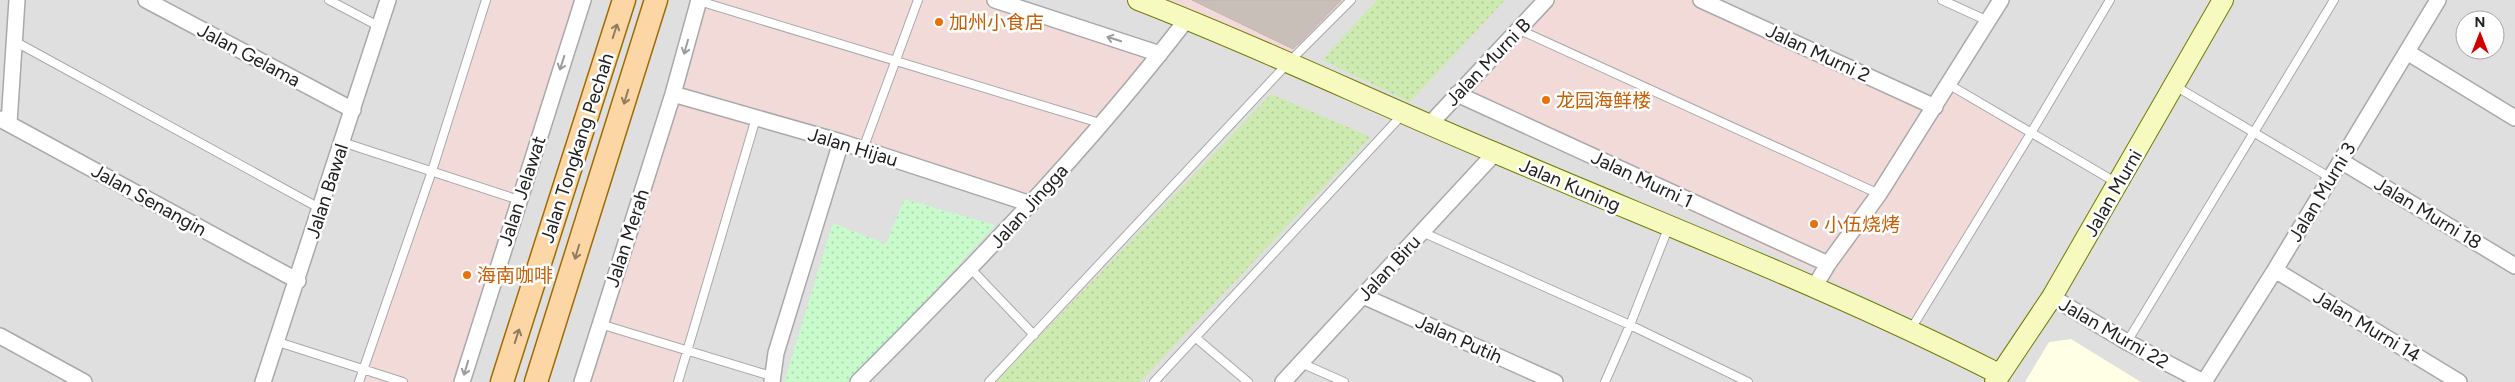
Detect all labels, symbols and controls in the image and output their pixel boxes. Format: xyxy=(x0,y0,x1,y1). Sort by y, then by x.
north arrow xyxy=(2455,10,2505,60)
place label: 加州小食店 xyxy=(949,11,1044,34)
street label: Jalan Murni B xyxy=(1440,13,1536,111)
text: N xyxy=(2475,14,2485,31)
marker: 加州小食店 xyxy=(933,16,945,28)
street label: Jalan Gelama xyxy=(194,18,304,92)
street label: Jalan Murni 2 xyxy=(1762,19,1874,87)
one-way arrow xyxy=(610,23,620,39)
one-way arrow xyxy=(1106,33,1122,43)
one-way arrow xyxy=(681,38,690,54)
street label: Jalan Tongkang Pechah xyxy=(535,50,619,246)
one-way arrow xyxy=(557,55,567,71)
one-way arrow xyxy=(621,88,630,104)
place label: 龙园海鲜楼 xyxy=(1556,89,1651,112)
marker: 龙园海鲜楼 xyxy=(1540,94,1552,106)
street label: Jalan Hijau xyxy=(805,122,901,172)
street label: Jalan Jelawat xyxy=(493,133,551,249)
street label: Jalan Murni 3 xyxy=(2283,138,2361,246)
street label: Jalan Bawal xyxy=(301,141,353,241)
street label: Jalan Murni 1 xyxy=(1588,145,1696,213)
street label: Jalan Murni xyxy=(2079,145,2147,241)
street label: Jalan Kuning xyxy=(1516,153,1624,217)
street label: Jalan Senangin xyxy=(88,159,210,241)
street label: Jalan Jingga xyxy=(985,159,1073,253)
street label: Jalan Murni 18 xyxy=(2370,172,2486,254)
street label: Jalan Merah xyxy=(600,186,654,290)
place label: 小伍烧烤 xyxy=(1824,213,1900,236)
marker: 小伍烧烤 xyxy=(1808,218,1820,230)
street label: Jalan Biru xyxy=(1353,230,1425,306)
one-way arrow xyxy=(572,243,582,259)
place label: 海南咖啡 xyxy=(477,264,553,287)
marker: 海南咖啡 xyxy=(461,269,473,281)
street label: Jalan Murni 14 xyxy=(2309,285,2425,367)
street label: Jalan Murni 22 xyxy=(2055,292,2173,374)
street label: Jalan Putih xyxy=(1412,310,1506,368)
one-way arrow xyxy=(513,328,522,344)
one-way arrow xyxy=(461,360,470,376)

